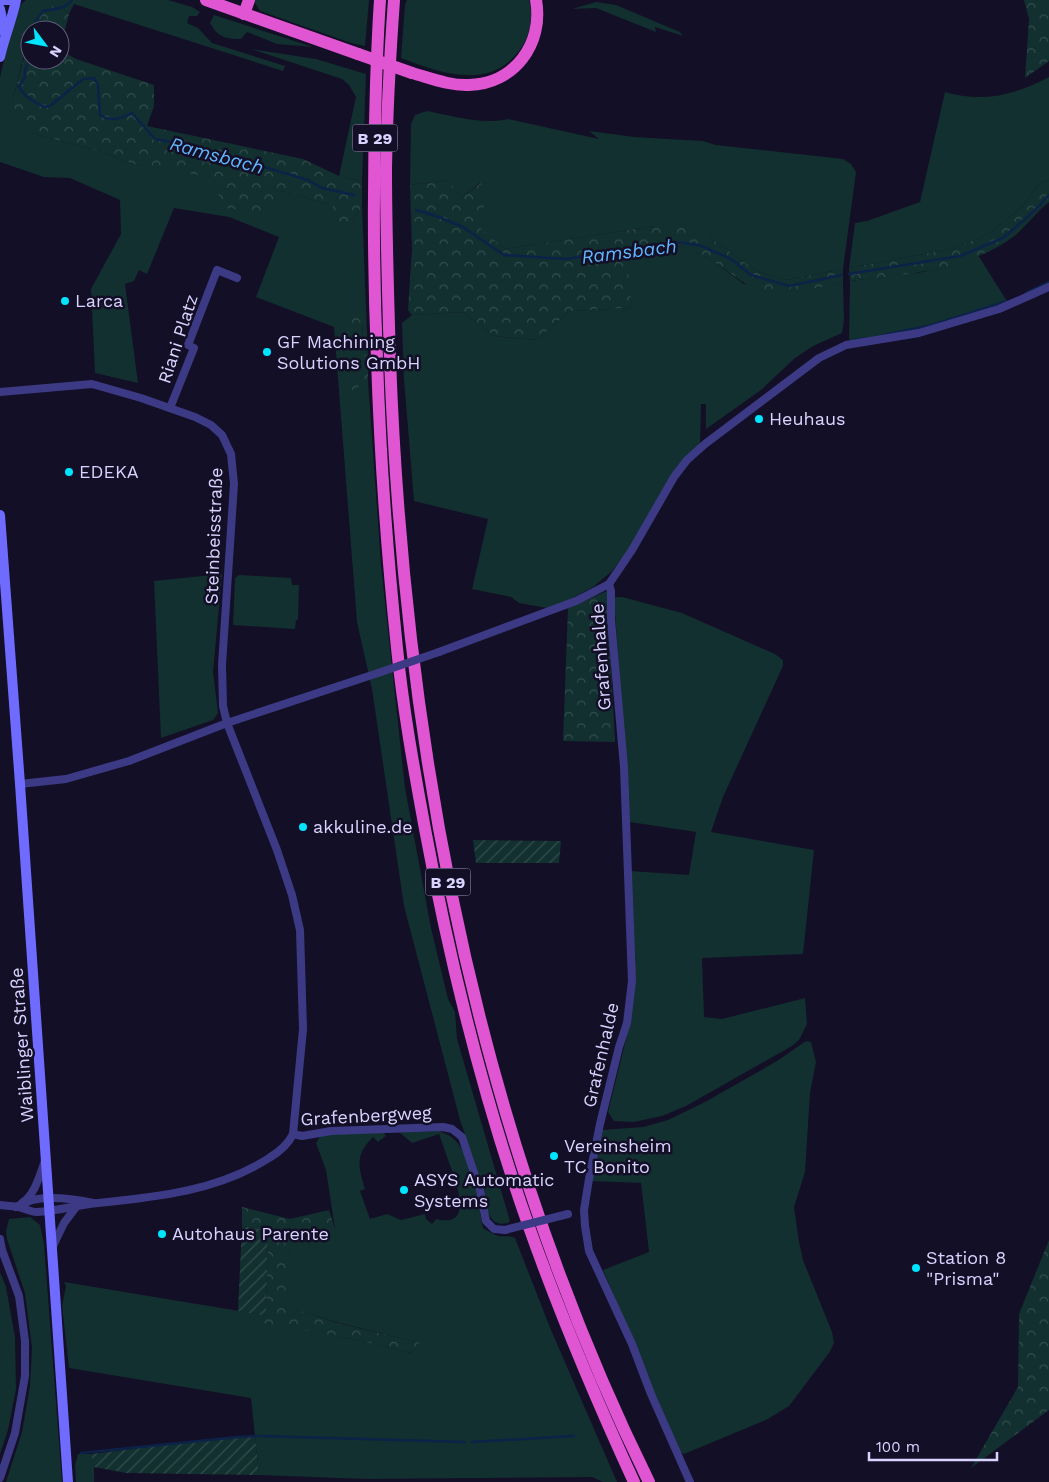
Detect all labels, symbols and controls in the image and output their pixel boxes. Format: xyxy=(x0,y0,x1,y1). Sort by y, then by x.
north arrow xyxy=(20,20,70,70)
text: N xyxy=(46,43,66,61)
road number: B 29 xyxy=(352,125,398,152)
water label: Ramsbach xyxy=(168,132,266,179)
water label: Ramsbach xyxy=(580,234,678,269)
place label: Larca xyxy=(75,290,123,311)
street label: Riani Platz xyxy=(153,292,202,386)
marker: Larca xyxy=(59,295,71,307)
place label: GF Machining Solutions GmbH xyxy=(277,331,420,373)
marker: GF Machining Solutions GmbH xyxy=(261,346,273,358)
place label: Heuhaus xyxy=(769,408,845,429)
marker: Heuhaus xyxy=(753,413,765,425)
place label: EDEKA xyxy=(79,461,139,482)
marker: EDEKA xyxy=(63,466,75,478)
street label: Steinbeisstraße xyxy=(201,467,226,605)
street label: Grafenhalde xyxy=(586,603,615,711)
place label: akkuline.de xyxy=(313,816,413,837)
marker: akkuline.de xyxy=(297,821,309,833)
road number: B 29 xyxy=(426,869,470,896)
street label: Waiblinger Straße xyxy=(6,967,37,1123)
street label: Grafenhalde xyxy=(578,1000,623,1109)
street label: Grafenbergweg xyxy=(300,1102,432,1129)
place label: Vereinsheim TC Bonito xyxy=(564,1135,672,1177)
marker: Vereinsheim TC Bonito xyxy=(548,1150,560,1162)
place label: ASYS Automatic Systems xyxy=(414,1169,554,1211)
marker: ASYS Automatic Systems xyxy=(398,1184,410,1196)
place label: Autohaus Parente xyxy=(172,1223,329,1244)
marker: Autohaus Parente xyxy=(156,1228,168,1240)
place label: Station 8 "Prisma" xyxy=(926,1247,1006,1289)
marker: Station 8 "Prisma" xyxy=(910,1262,922,1274)
scale bar xyxy=(869,1430,996,1462)
text: 100 m xyxy=(876,1438,920,1456)

